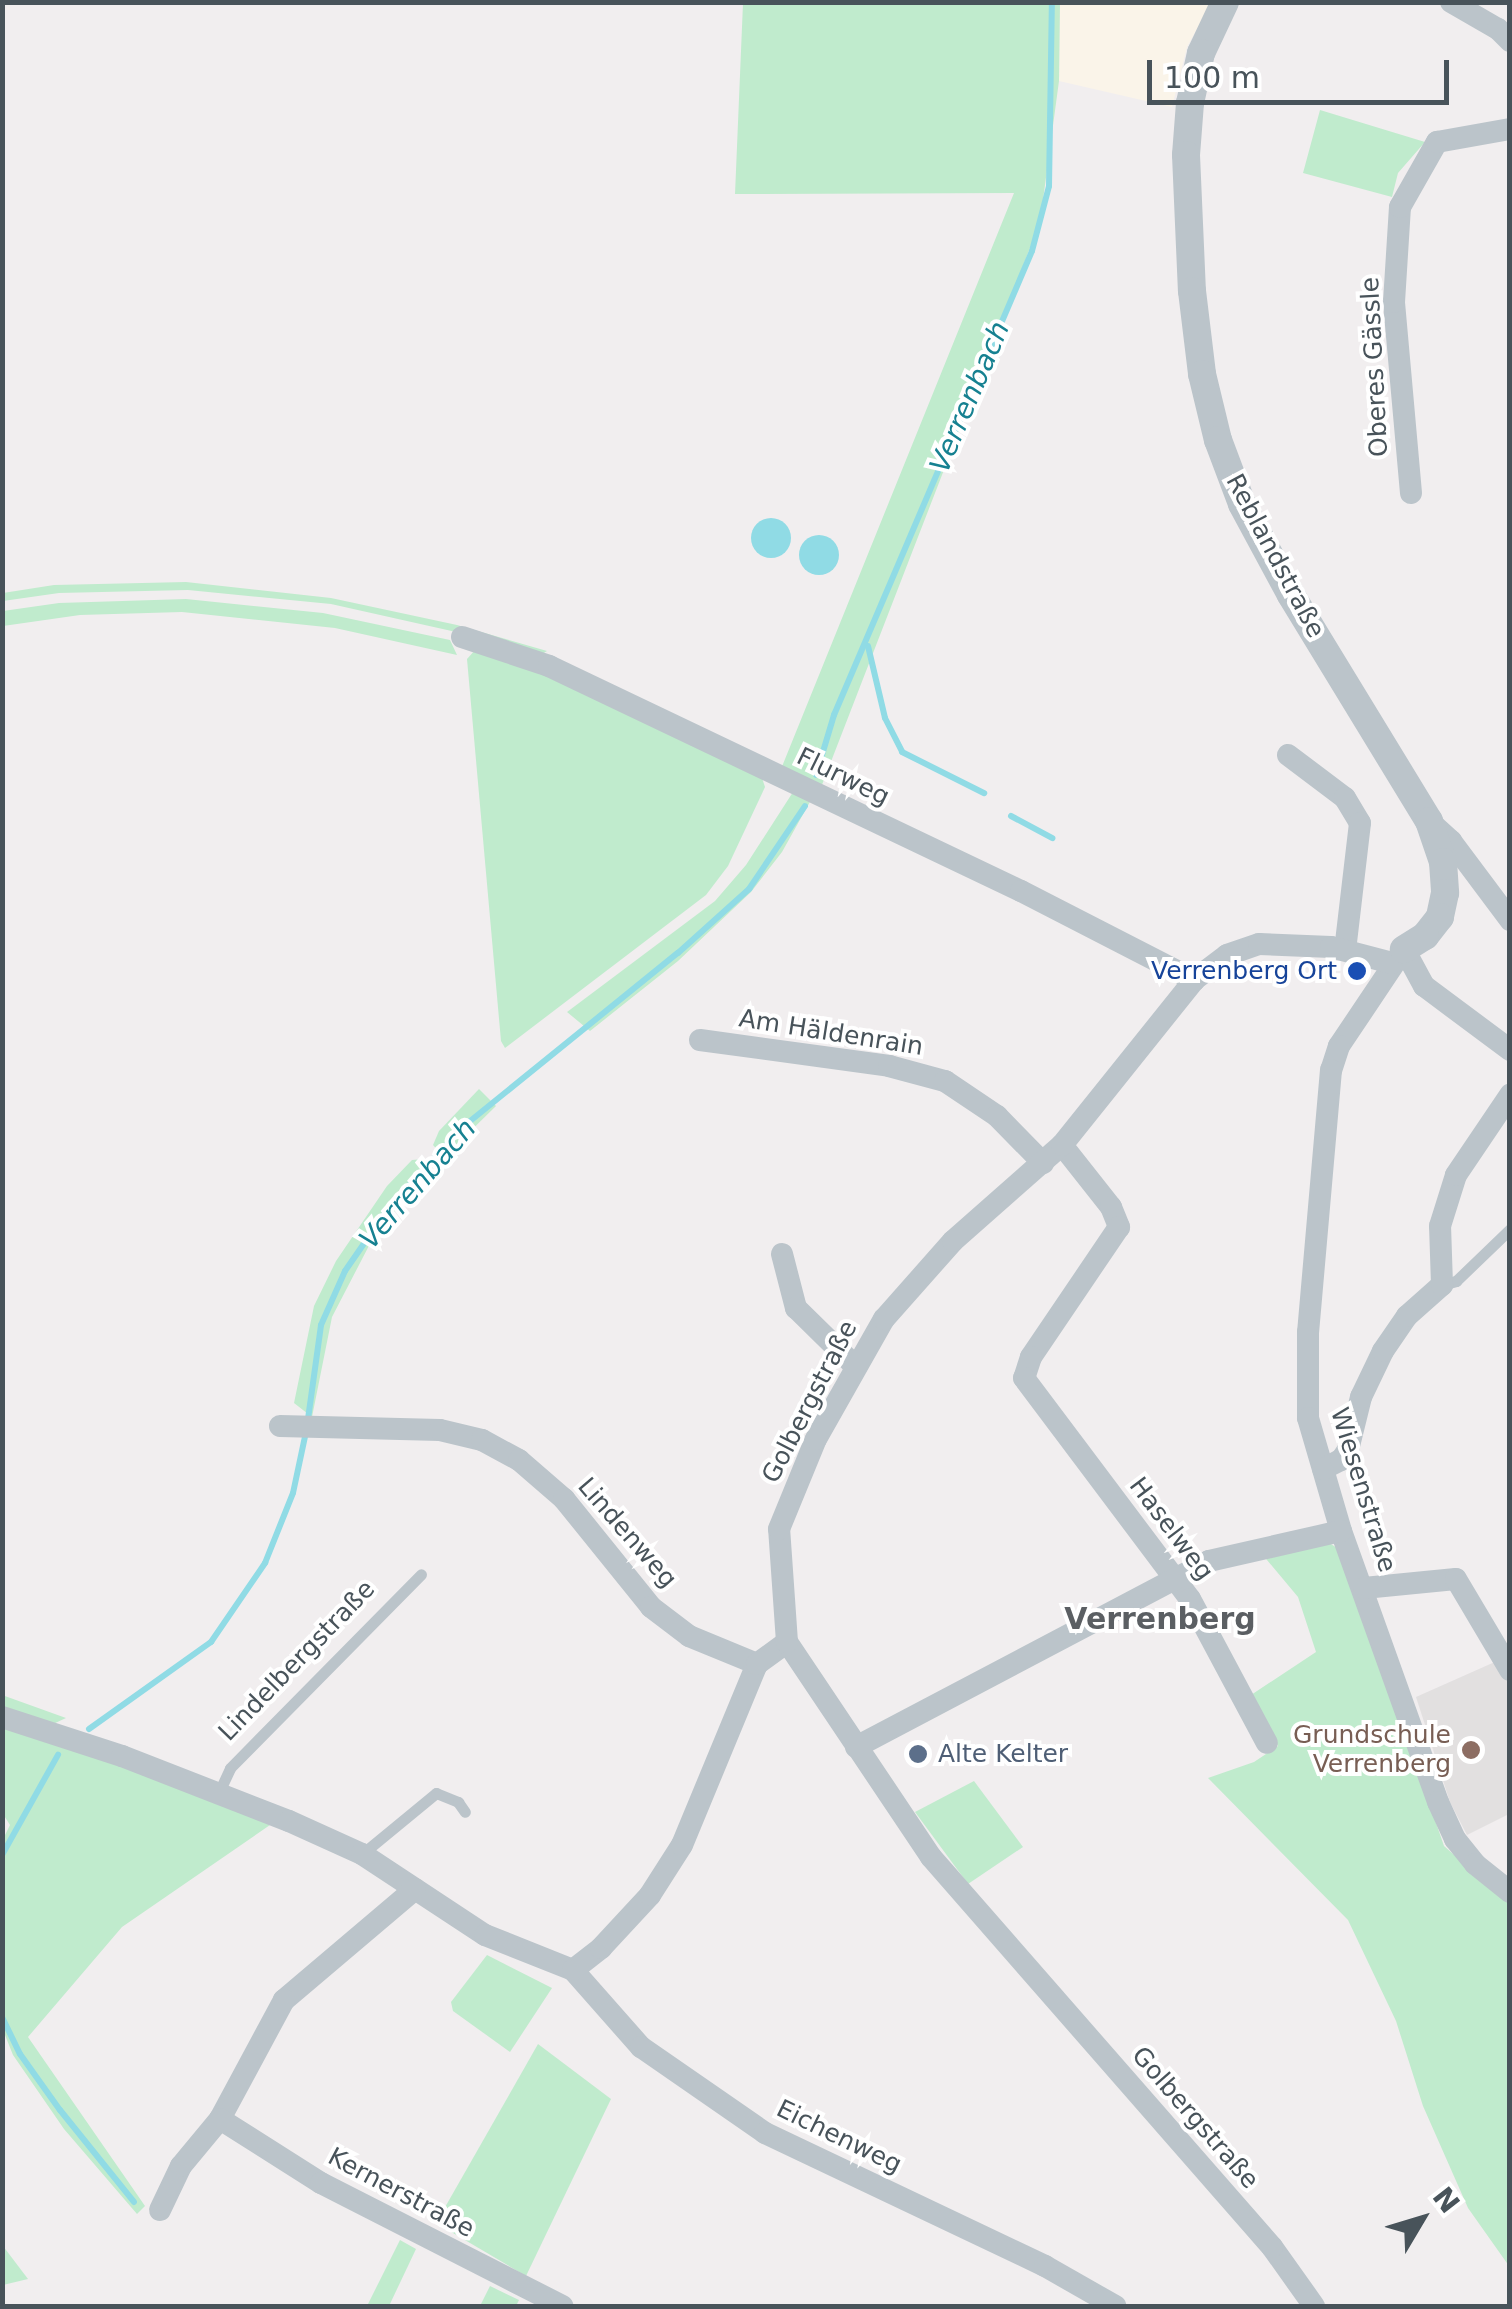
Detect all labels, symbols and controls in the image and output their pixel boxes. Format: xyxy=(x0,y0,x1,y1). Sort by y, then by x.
scale bar xyxy=(1152,40,1454,102)
text: 100 m xyxy=(1164,60,1260,95)
street label: Oberes Gässle xyxy=(1355,276,1395,458)
water label: Verrenbach xyxy=(923,316,1017,478)
street label: Reblandstraße xyxy=(1219,469,1331,643)
street label: Flurweg xyxy=(792,742,894,812)
place label: Verrenberg Ort xyxy=(1151,956,1337,986)
marker: Verrenberg Ort xyxy=(1346,960,1368,982)
street label: Am Häldenrain xyxy=(737,1004,925,1062)
water label: Verrenbach xyxy=(353,1112,483,1256)
street label: Golbergstraße xyxy=(756,1316,864,1488)
street label: Wiesenstraße xyxy=(1324,1404,1402,1576)
street label: Lindenweg xyxy=(571,1472,683,1594)
street label: Haselweg xyxy=(1123,1472,1219,1586)
street label: Lindelbergstraße xyxy=(213,1575,381,1747)
district label: Verrenberg xyxy=(1064,1601,1256,1637)
place label: Grundschule Verrenberg xyxy=(1293,1721,1451,1780)
place label: Alte Kelter xyxy=(938,1739,1068,1769)
marker: Grundschule Verrenberg xyxy=(1460,1739,1482,1761)
marker: Alte Kelter xyxy=(907,1743,929,1765)
street label: Golbergstraße xyxy=(1125,2041,1265,2195)
street label: Eichenweg xyxy=(772,2094,906,2180)
street label: Kernerstraße xyxy=(323,2142,479,2244)
north arrow xyxy=(1372,2169,1472,2269)
text: N xyxy=(1426,2181,1466,2220)

